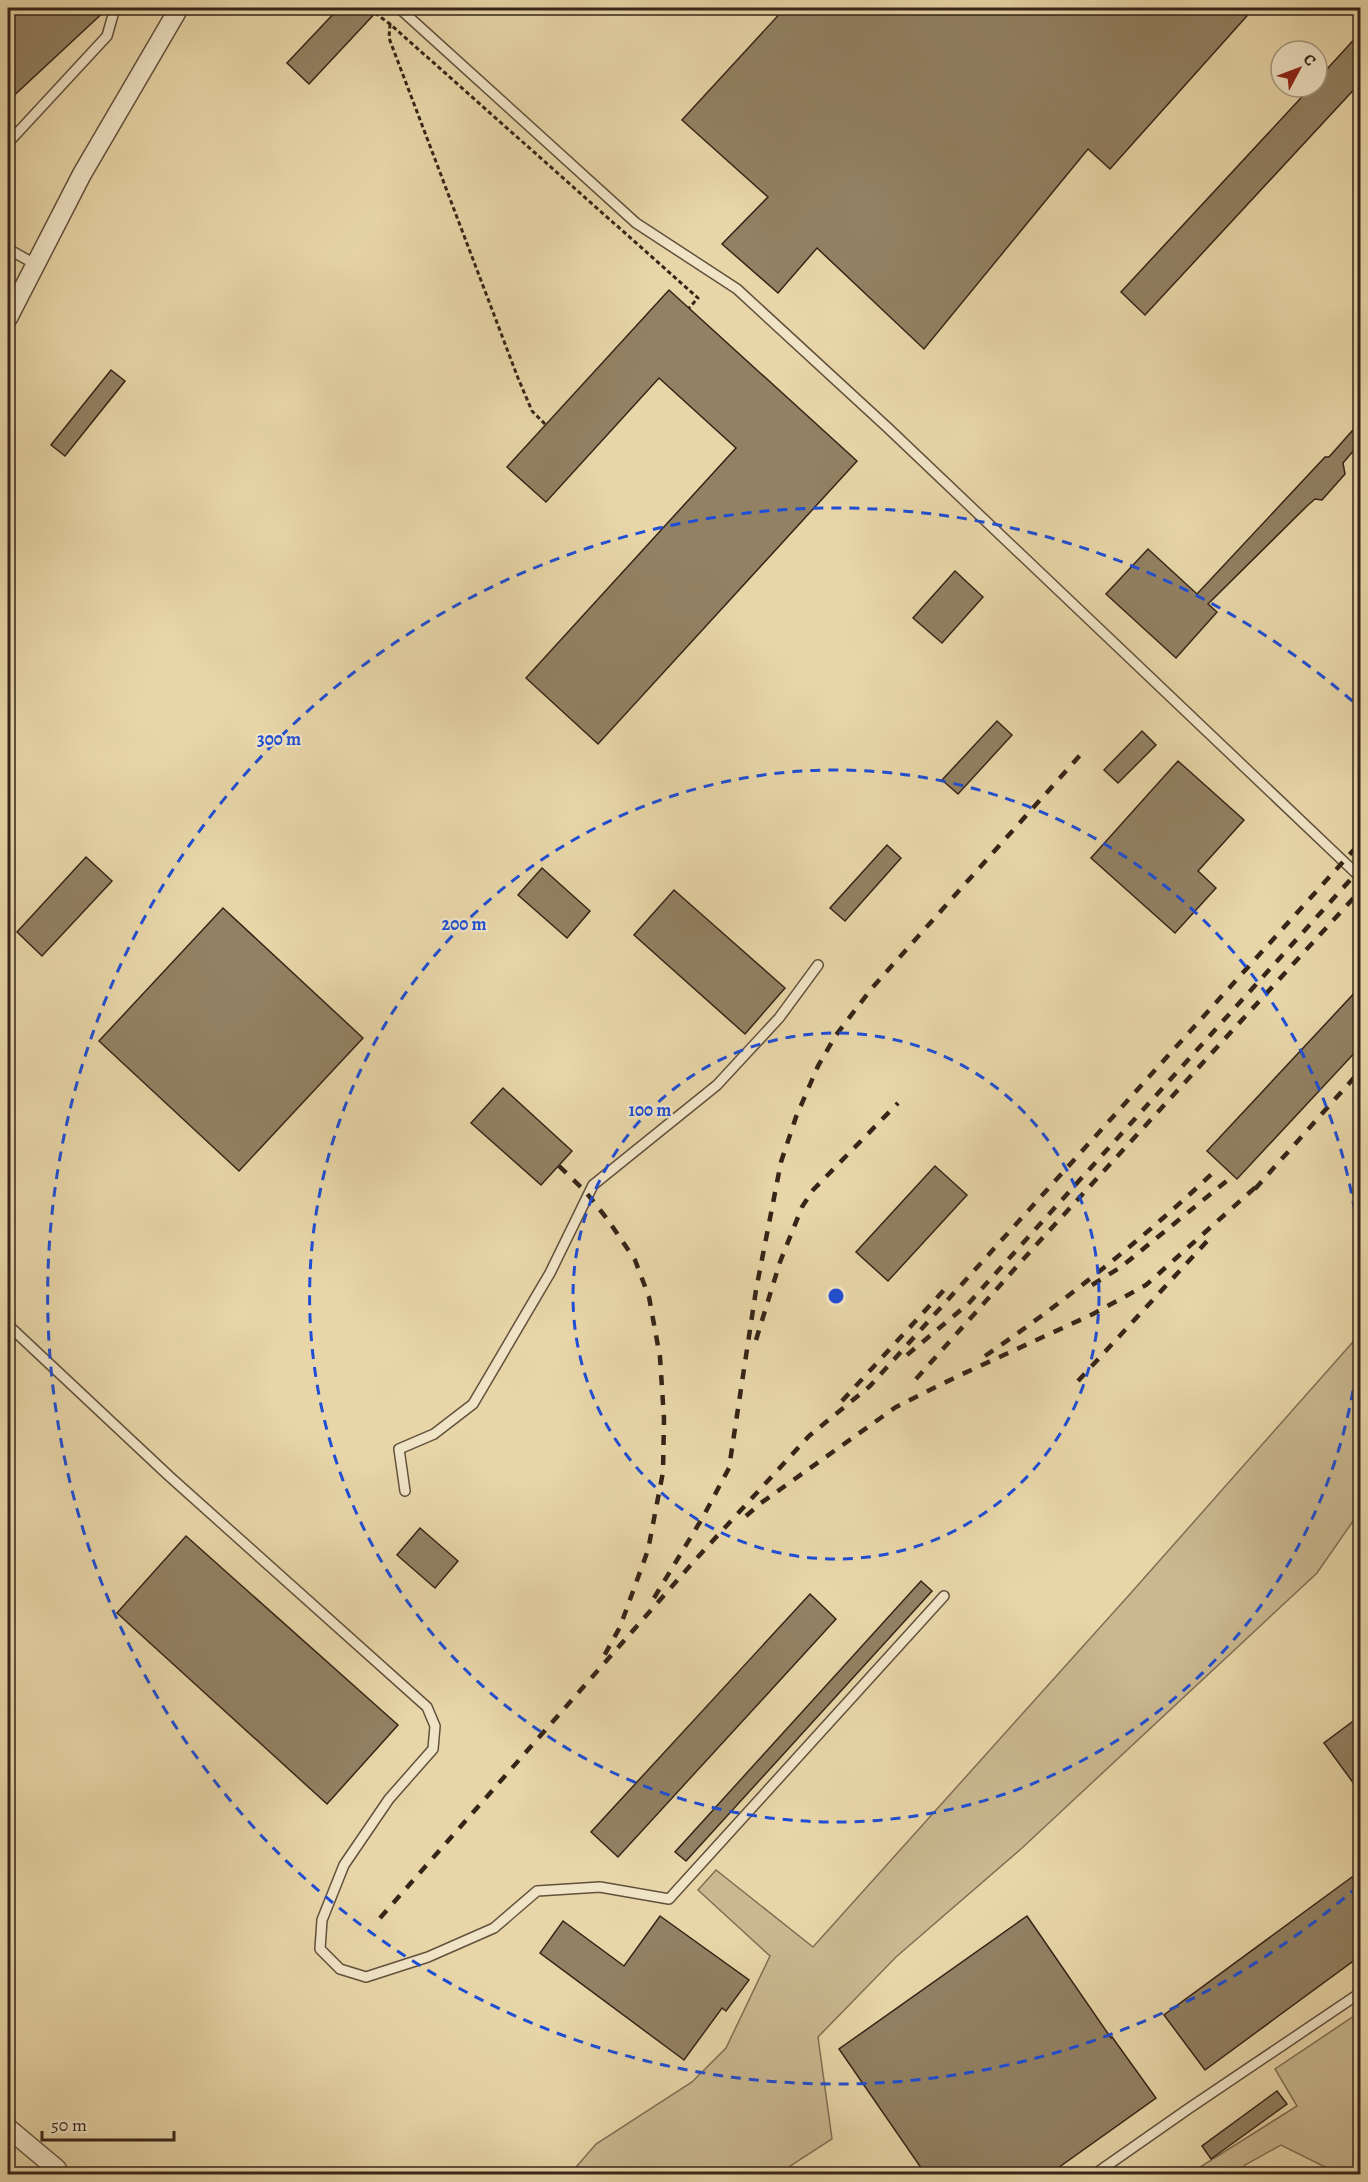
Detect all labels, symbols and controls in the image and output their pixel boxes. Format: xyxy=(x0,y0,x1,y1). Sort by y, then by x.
north arrow xyxy=(1269,39,1329,99)
text: С xyxy=(1298,49,1321,71)
text: 300 m xyxy=(257,727,301,751)
text: 200 m xyxy=(441,912,487,936)
text: 100 m xyxy=(629,1098,671,1122)
centre of rings xyxy=(826,1286,846,1306)
scale bar xyxy=(42,2104,174,2142)
text: 50 m xyxy=(51,2113,87,2137)

